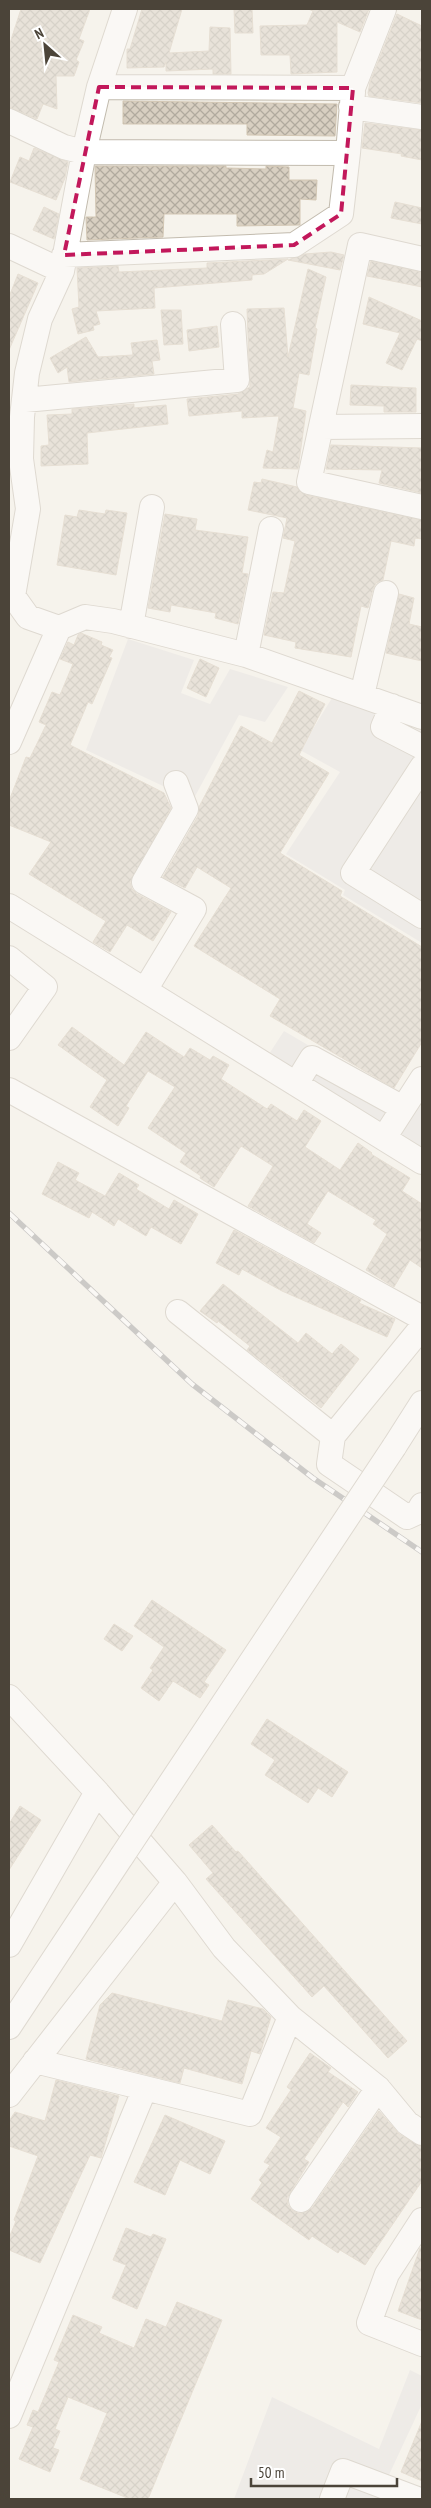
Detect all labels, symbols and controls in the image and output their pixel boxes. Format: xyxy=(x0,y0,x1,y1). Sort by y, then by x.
north arrow xyxy=(20,20,70,70)
text: N xyxy=(32,24,47,43)
scale bar xyxy=(251,2456,397,2488)
text: 50 m xyxy=(258,2463,284,2482)

